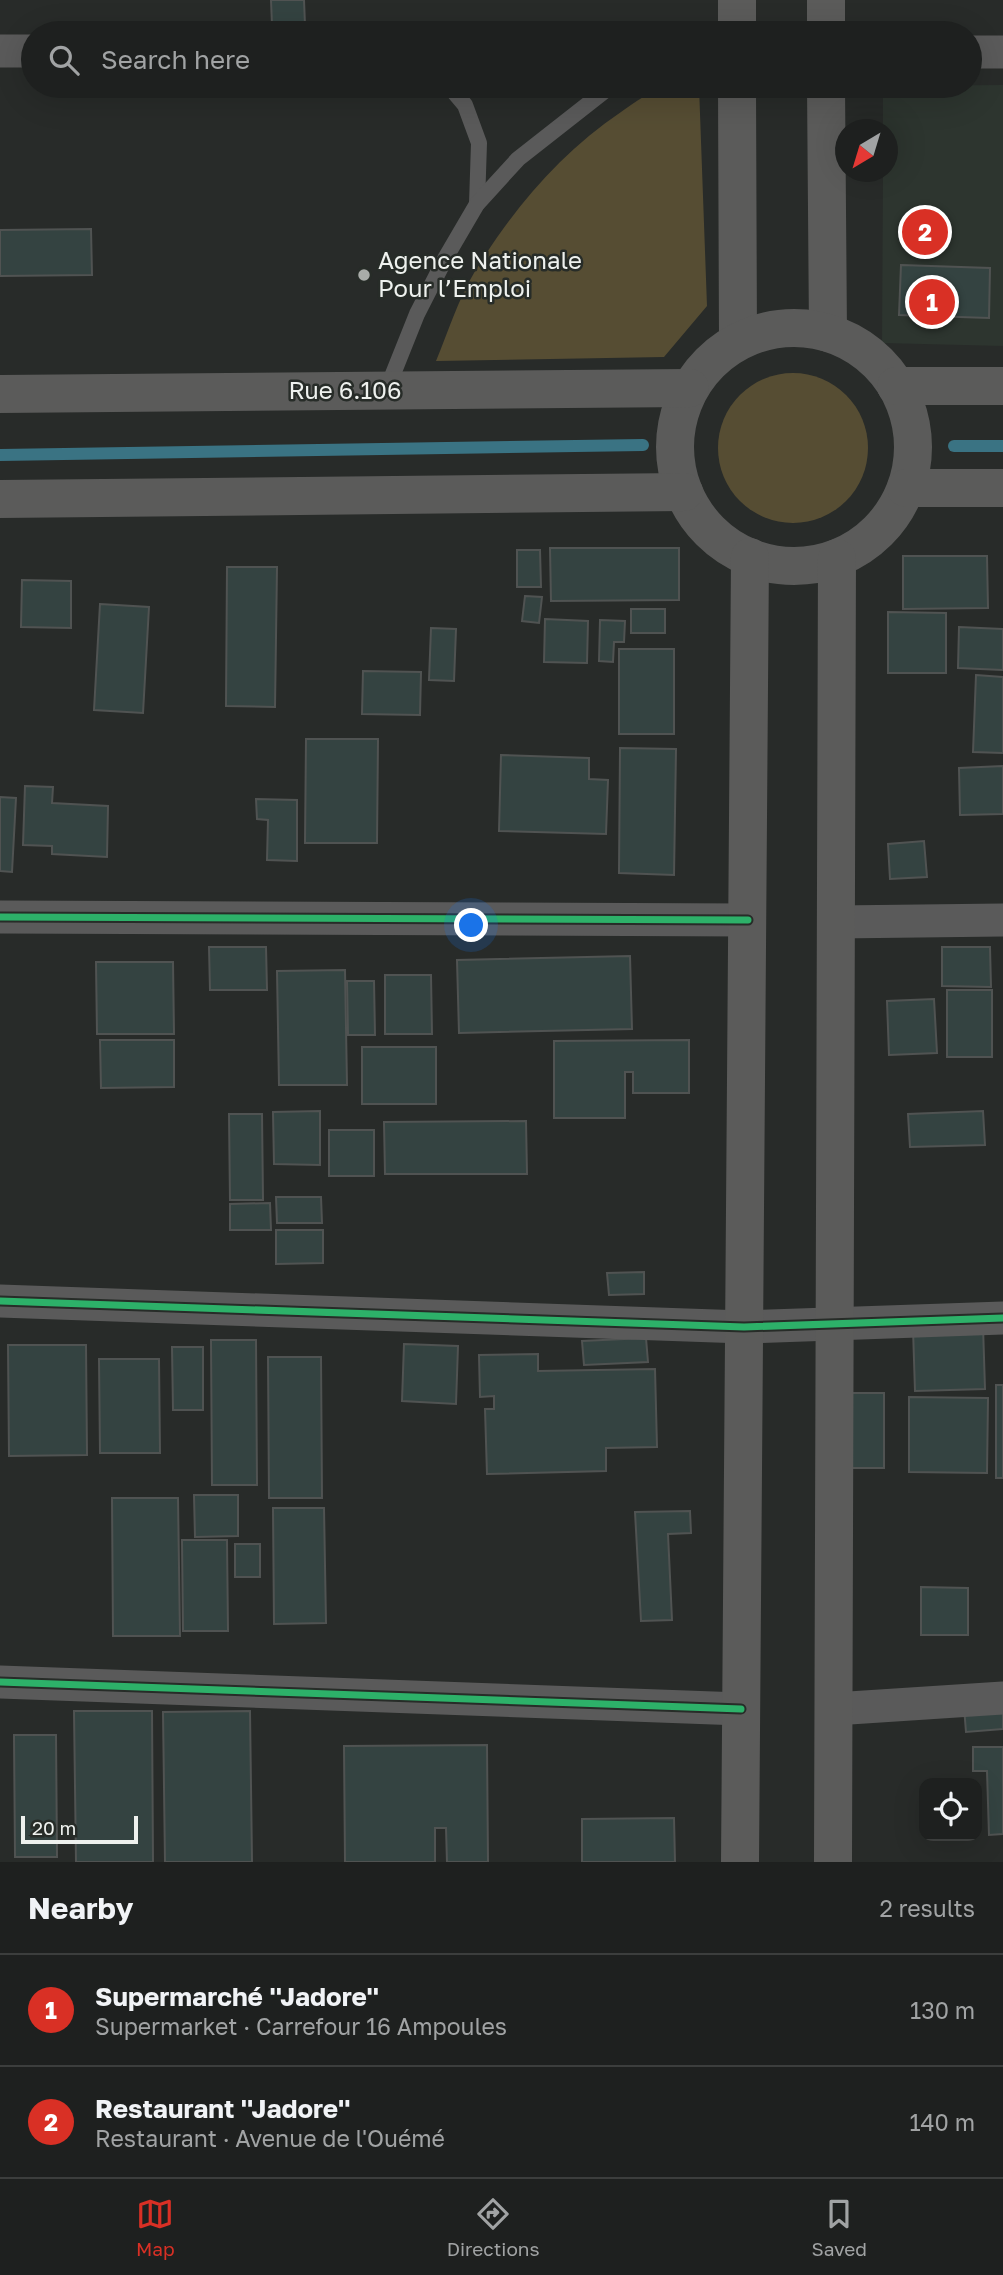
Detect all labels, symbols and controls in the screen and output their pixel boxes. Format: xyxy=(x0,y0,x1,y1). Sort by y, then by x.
search box xyxy=(21,21,982,98)
icon: search xyxy=(45,41,83,79)
text: Search here xyxy=(101,44,250,75)
north arrow xyxy=(835,119,898,182)
pin: 2 xyxy=(902,206,948,258)
place label: Agence Nationale Pour l’Emploi xyxy=(378,245,582,302)
marker: Agence Nationale Pour l’Emploi xyxy=(356,267,372,283)
pin: 1 xyxy=(909,276,955,328)
street label: Rue 6.106 xyxy=(288,375,402,404)
your location xyxy=(454,908,488,942)
map controls xyxy=(919,1778,982,1841)
button: locate xyxy=(919,1778,982,1841)
scale bar xyxy=(21,1813,138,1845)
text: 20 m xyxy=(32,1816,76,1839)
text: Nearby xyxy=(28,1890,133,1926)
text: 2 results xyxy=(879,1894,975,1922)
text: Supermarché ''Jadore'' xyxy=(95,1981,379,2012)
text: 1 xyxy=(45,1996,57,2024)
text: 130 m xyxy=(910,1996,975,2024)
text: Supermarket · Carrefour 16 Ampoules xyxy=(95,2012,507,2040)
text: Restaurant ''Jadore'' xyxy=(95,2093,350,2124)
text: 2 xyxy=(44,2108,58,2136)
text: 140 m xyxy=(909,2108,975,2136)
text: Restaurant · Avenue de l'Ouémé xyxy=(95,2124,445,2152)
tab: Map xyxy=(136,2195,175,2260)
tab: Directions xyxy=(447,2195,540,2260)
tab: Saved xyxy=(812,2195,867,2260)

